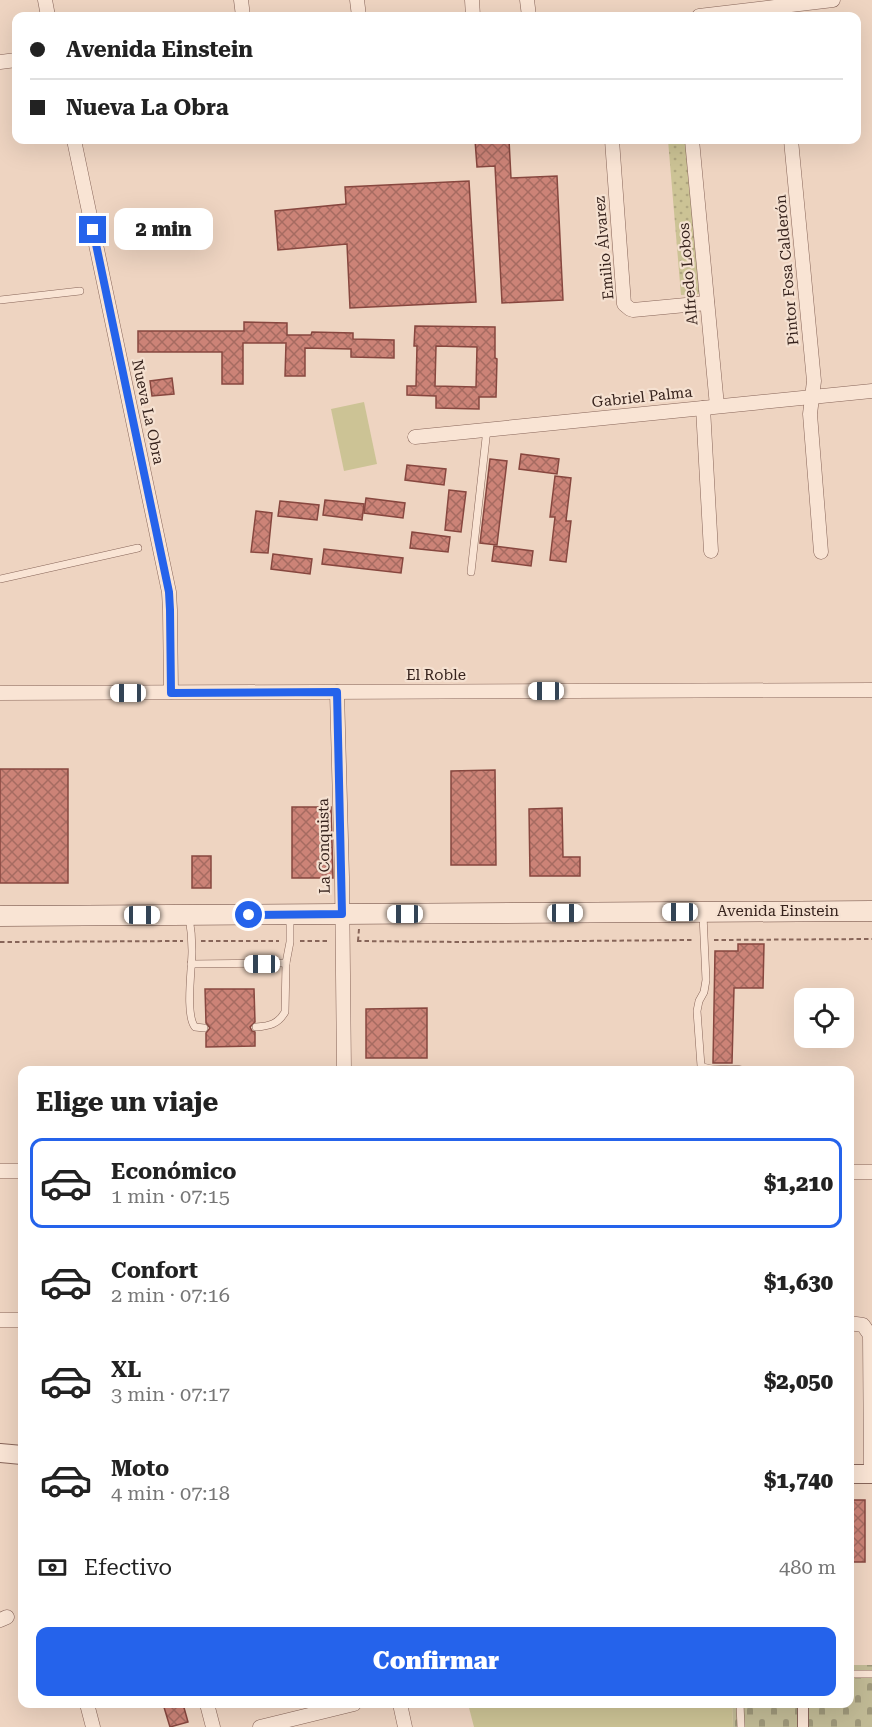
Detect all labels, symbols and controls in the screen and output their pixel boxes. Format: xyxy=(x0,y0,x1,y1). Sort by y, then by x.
text: Avenida Einstein xyxy=(66,37,253,62)
text: Nueva La Obra xyxy=(66,95,229,120)
street label: Pintor Fosa Calderón xyxy=(771,193,803,346)
street label: Emilio Álvarez xyxy=(591,196,617,300)
callout: 2 min xyxy=(114,209,213,251)
route end xyxy=(79,216,106,243)
text: 2 min xyxy=(135,217,192,241)
street label: Alfredo Lobos xyxy=(675,222,701,326)
street label: Nueva La Obra xyxy=(128,358,168,466)
street label: Gabriel Palma xyxy=(591,383,693,411)
street label: El Roble xyxy=(406,666,466,684)
car xyxy=(528,682,564,700)
car xyxy=(110,684,146,702)
street label: La Conquista xyxy=(314,798,334,894)
route start xyxy=(235,901,262,928)
street label: Avenida Einstein xyxy=(717,902,839,920)
car xyxy=(662,903,698,921)
car xyxy=(547,904,583,922)
car xyxy=(387,905,423,923)
car xyxy=(124,906,160,924)
car xyxy=(244,955,280,973)
map controls xyxy=(794,988,854,1048)
button: locate xyxy=(794,988,854,1048)
text: Elige un viaje xyxy=(36,1086,218,1118)
icon: car xyxy=(39,1156,93,1210)
text: Económico xyxy=(111,1159,237,1184)
text: $1,210 xyxy=(764,1171,833,1196)
text: 1 min · 07:15 xyxy=(111,1184,230,1208)
icon: car xyxy=(39,1255,93,1309)
text: Confort xyxy=(111,1258,198,1283)
text: $1,630 xyxy=(764,1270,833,1295)
text: 2 min · 07:16 xyxy=(111,1283,230,1307)
icon: car xyxy=(39,1354,93,1408)
text: XL xyxy=(111,1357,141,1382)
text: $2,050 xyxy=(764,1369,833,1394)
text: 3 min · 07:17 xyxy=(111,1382,230,1406)
icon: car xyxy=(39,1453,93,1507)
text: Moto xyxy=(111,1456,169,1481)
text: $1,740 xyxy=(764,1468,833,1493)
text: 4 min · 07:18 xyxy=(111,1481,230,1505)
icon: cash xyxy=(36,1551,69,1584)
text: Efectivo xyxy=(84,1555,172,1580)
text: 480 m xyxy=(779,1555,836,1579)
button: Confirmar xyxy=(36,1627,836,1696)

